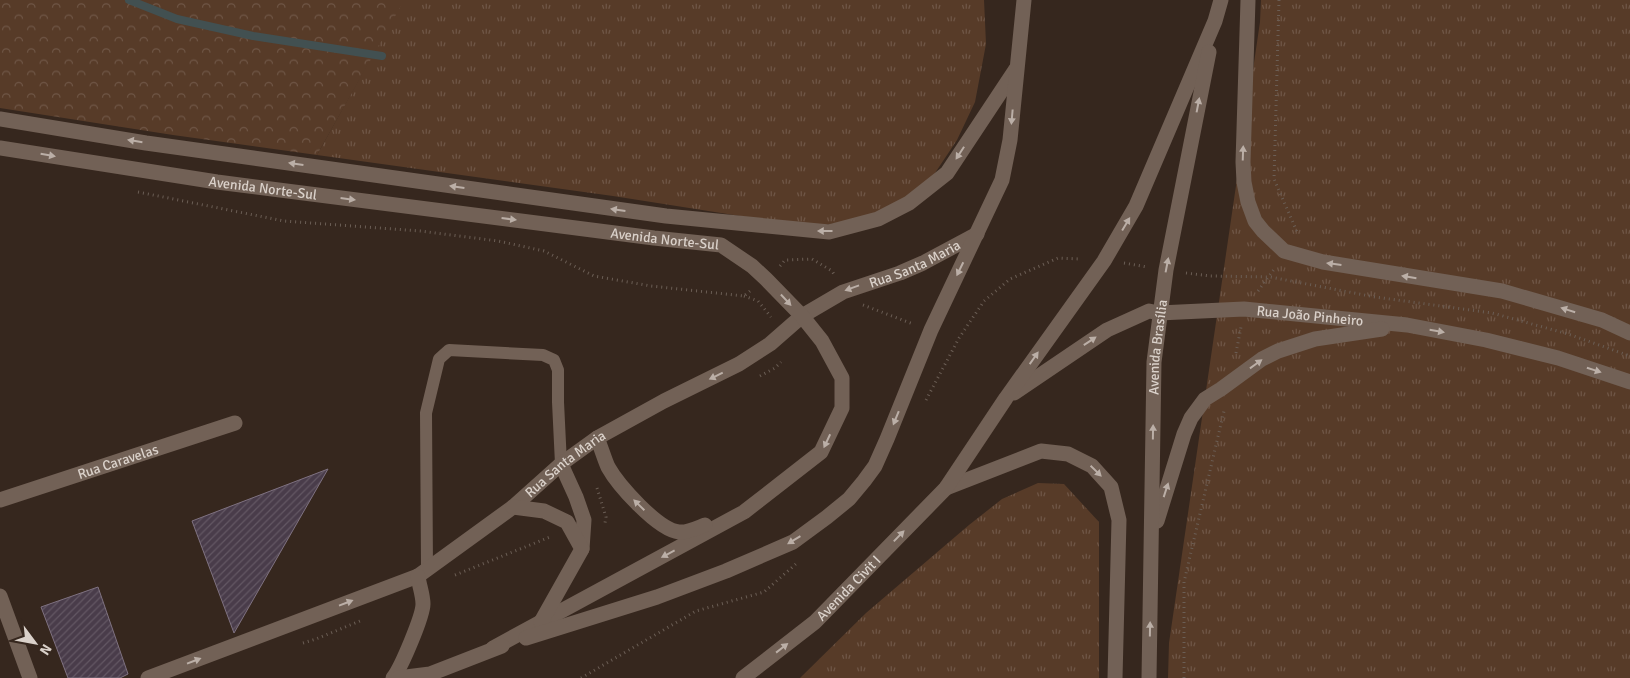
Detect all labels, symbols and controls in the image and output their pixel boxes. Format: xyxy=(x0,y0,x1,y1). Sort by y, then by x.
one-way arrow xyxy=(1195,97,1203,113)
one-way arrow xyxy=(1008,109,1016,125)
one-way arrow xyxy=(127,137,143,145)
one-way arrow xyxy=(1240,145,1248,161)
one-way arrow xyxy=(956,146,965,160)
one-way arrow xyxy=(41,151,57,159)
one-way arrow xyxy=(288,160,304,168)
street label: Avenida Norte-Sul xyxy=(207,173,318,204)
one-way arrow xyxy=(449,183,465,191)
one-way arrow xyxy=(340,195,356,203)
one-way arrow xyxy=(610,205,626,213)
one-way arrow xyxy=(501,215,517,223)
one-way arrow xyxy=(1121,217,1130,230)
street label: Avenida Norte-Sul xyxy=(609,224,720,254)
one-way arrow xyxy=(816,227,832,235)
street label: Rua Santa Maria xyxy=(867,237,963,292)
one-way arrow xyxy=(1163,256,1171,272)
one-way arrow xyxy=(1325,260,1341,268)
one-way arrow xyxy=(956,262,964,276)
one-way arrow xyxy=(1401,272,1417,280)
one-way arrow xyxy=(844,284,859,292)
one-way arrow xyxy=(780,293,792,305)
street label: Avenida Brasília xyxy=(1145,299,1171,395)
street label: Rua João Pinheiro xyxy=(1256,302,1364,330)
one-way arrow xyxy=(1560,306,1575,314)
one-way arrow xyxy=(1429,327,1445,335)
one-way arrow xyxy=(1084,336,1097,346)
one-way arrow xyxy=(1029,352,1040,365)
one-way arrow xyxy=(1249,359,1263,369)
one-way arrow xyxy=(1587,367,1602,374)
one-way arrow xyxy=(709,372,723,380)
one-way arrow xyxy=(891,411,899,426)
one-way arrow xyxy=(1149,424,1157,440)
street label: Rua Santa Maria xyxy=(522,427,609,501)
one-way arrow xyxy=(822,433,831,448)
street label: Rua Caravelas xyxy=(75,441,161,483)
one-way arrow xyxy=(1090,465,1102,477)
one-way arrow xyxy=(1163,483,1171,498)
one-way arrow xyxy=(633,499,645,511)
one-way arrow xyxy=(893,530,905,542)
one-way arrow xyxy=(786,536,801,544)
one-way arrow xyxy=(660,550,675,558)
street label: Avenida Civit I xyxy=(813,552,884,624)
one-way arrow xyxy=(339,599,354,607)
north arrow xyxy=(10,618,60,668)
one-way arrow xyxy=(1146,621,1154,637)
text: N xyxy=(36,641,55,658)
one-way arrow xyxy=(775,643,788,653)
one-way arrow xyxy=(187,657,202,665)

